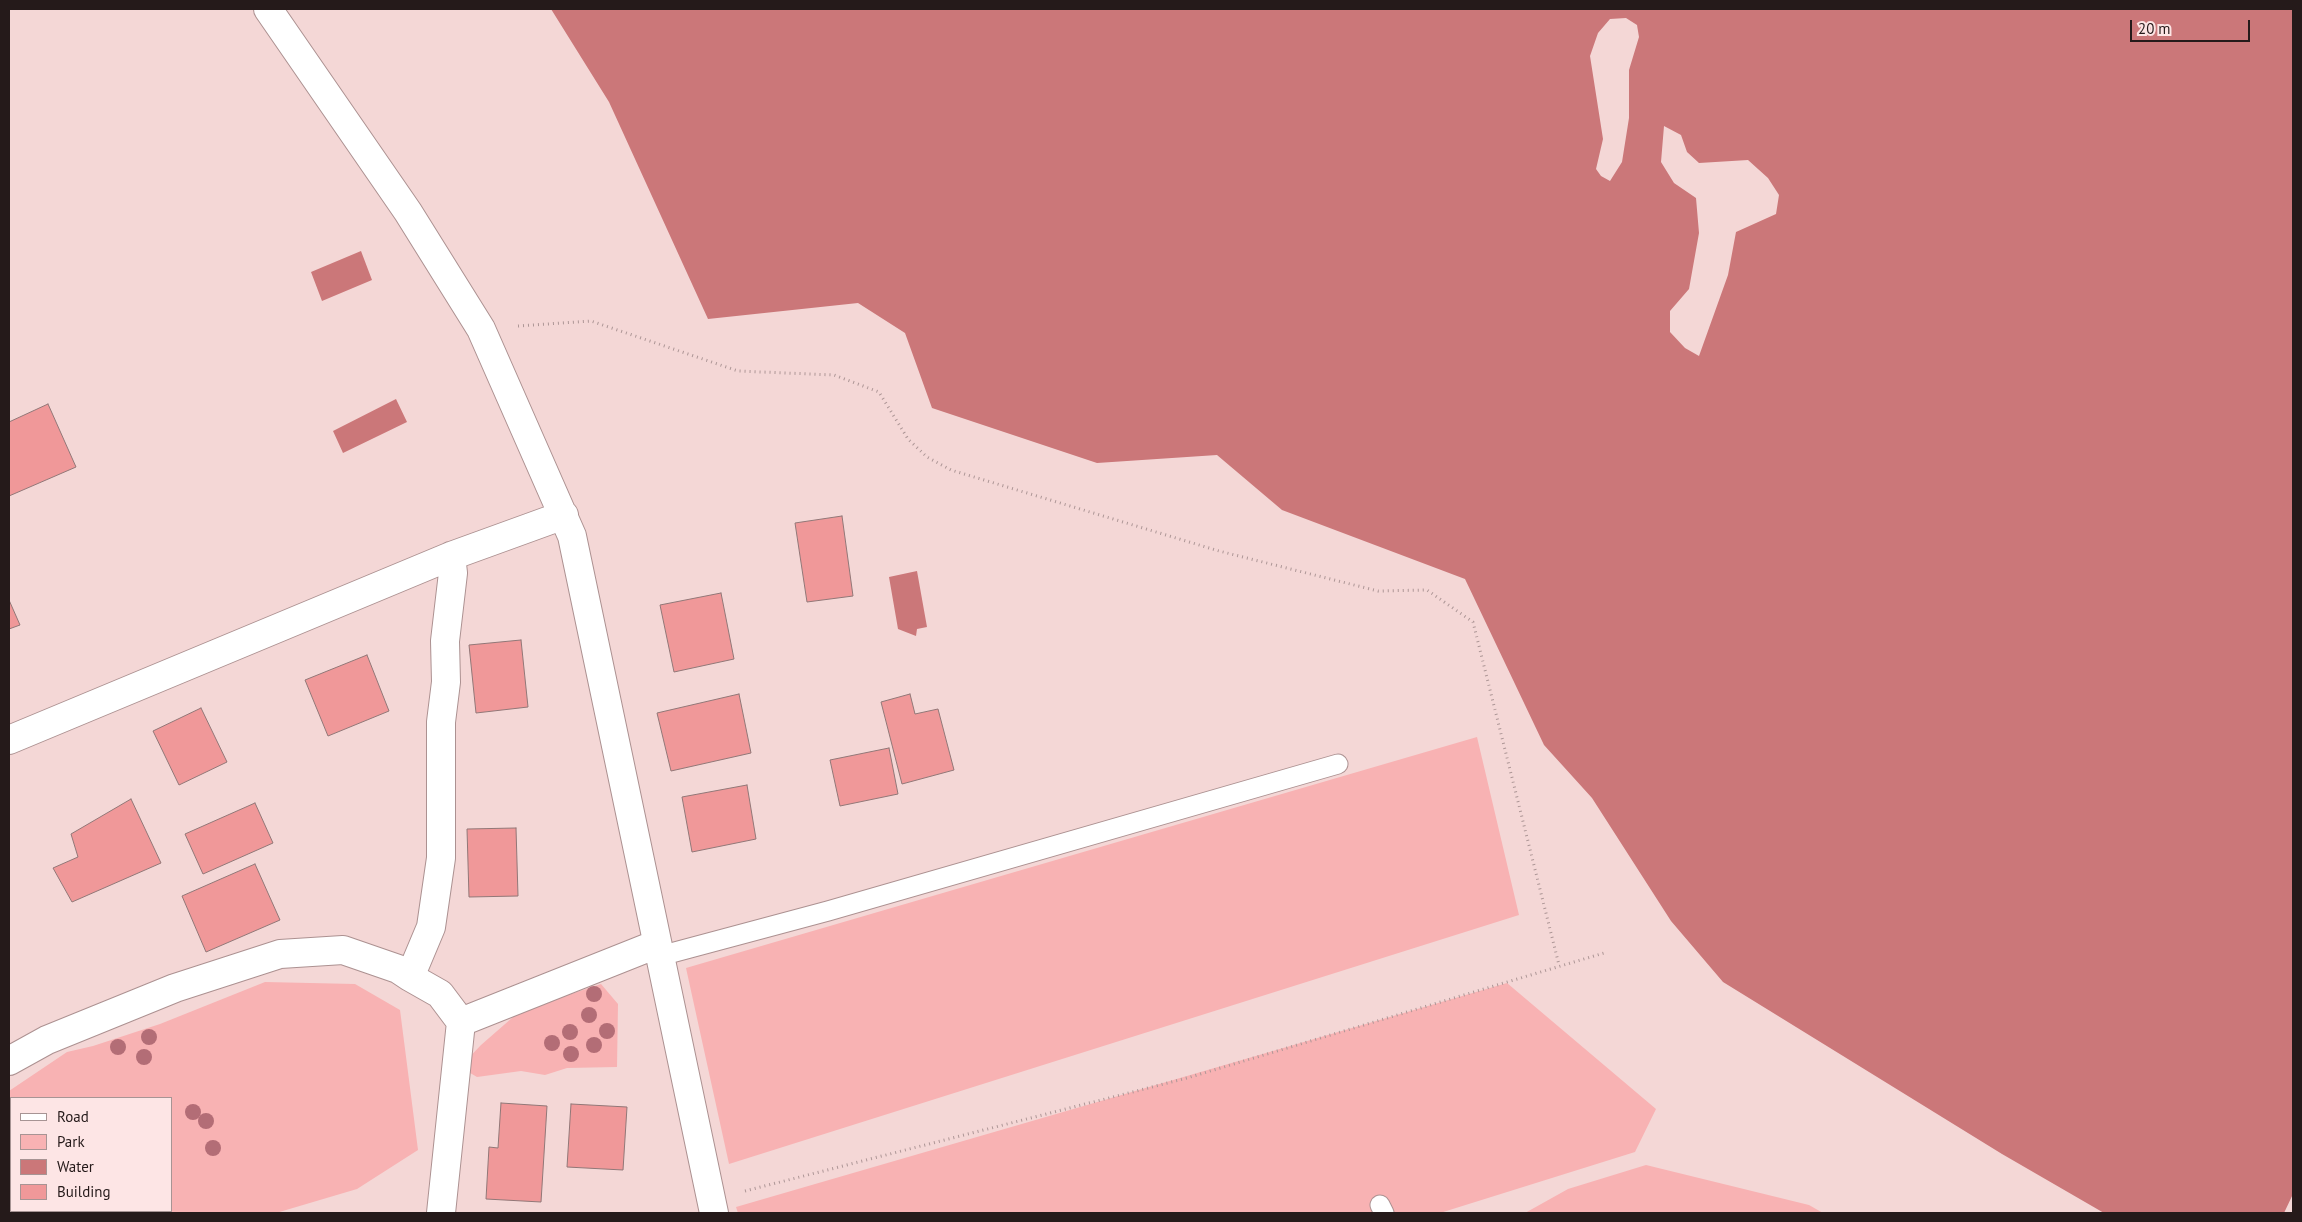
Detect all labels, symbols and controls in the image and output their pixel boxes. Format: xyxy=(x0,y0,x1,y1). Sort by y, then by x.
scale bar xyxy=(2132,10,2252,42)
text: 20 m xyxy=(2138,19,2171,38)
legend xyxy=(10,1097,172,1212)
text: Road xyxy=(57,1107,89,1126)
text: Park xyxy=(57,1132,85,1151)
text: Water xyxy=(57,1157,94,1176)
text: Building xyxy=(57,1182,111,1201)

